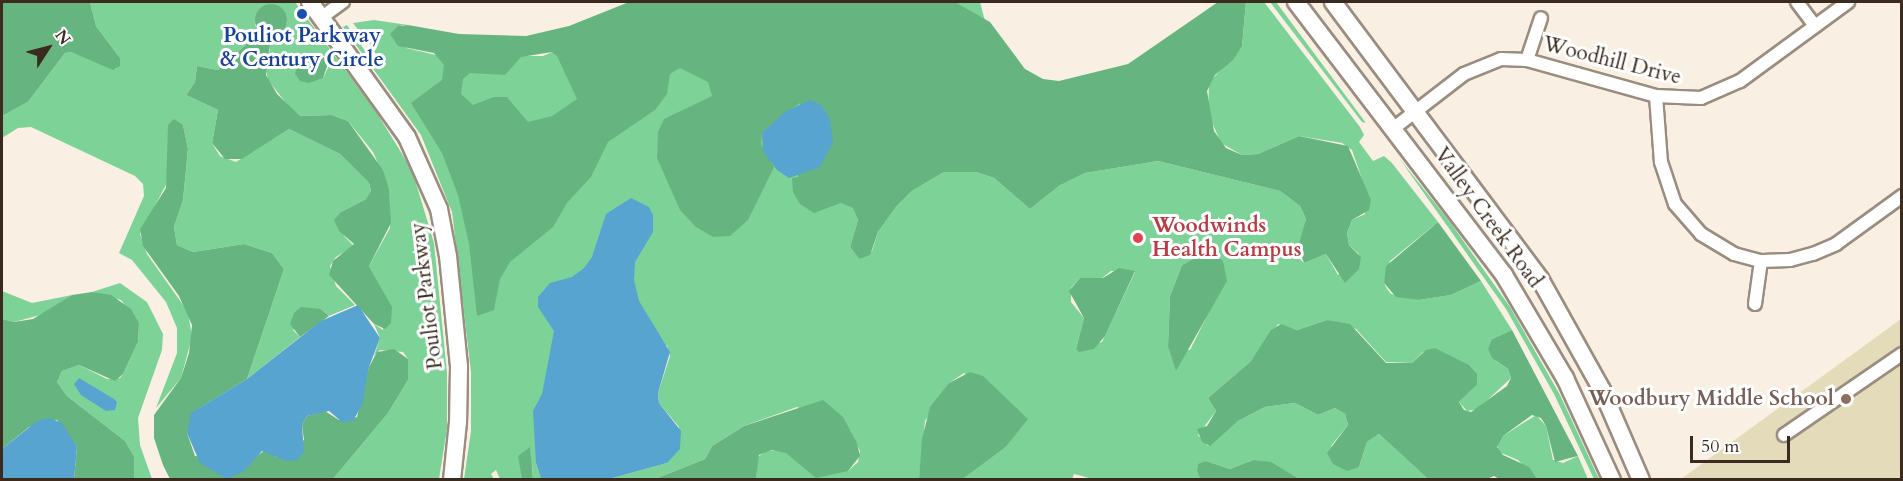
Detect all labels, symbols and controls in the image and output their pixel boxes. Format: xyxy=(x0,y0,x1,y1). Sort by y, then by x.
marker: Pouliot Parkway & Century Circle xyxy=(295,7,309,21)
north arrow xyxy=(18,18,78,78)
place label: Pouliot Parkway & Century Circle xyxy=(220,23,384,73)
text: N xyxy=(50,25,76,49)
street label: Woodhill Drive xyxy=(1540,32,1684,90)
street label: Valley Creek Road xyxy=(1429,143,1547,293)
place label: Woodwinds Health Campus xyxy=(1152,213,1302,263)
street label: Pouliot Parkway xyxy=(406,221,448,371)
marker: Woodwinds Health Campus xyxy=(1129,229,1147,247)
place label: Woodbury Middle School xyxy=(1588,386,1834,412)
marker: Woodbury Middle School xyxy=(1839,392,1853,406)
scale bar xyxy=(1693,424,1794,462)
text: 50 m xyxy=(1701,434,1740,459)

